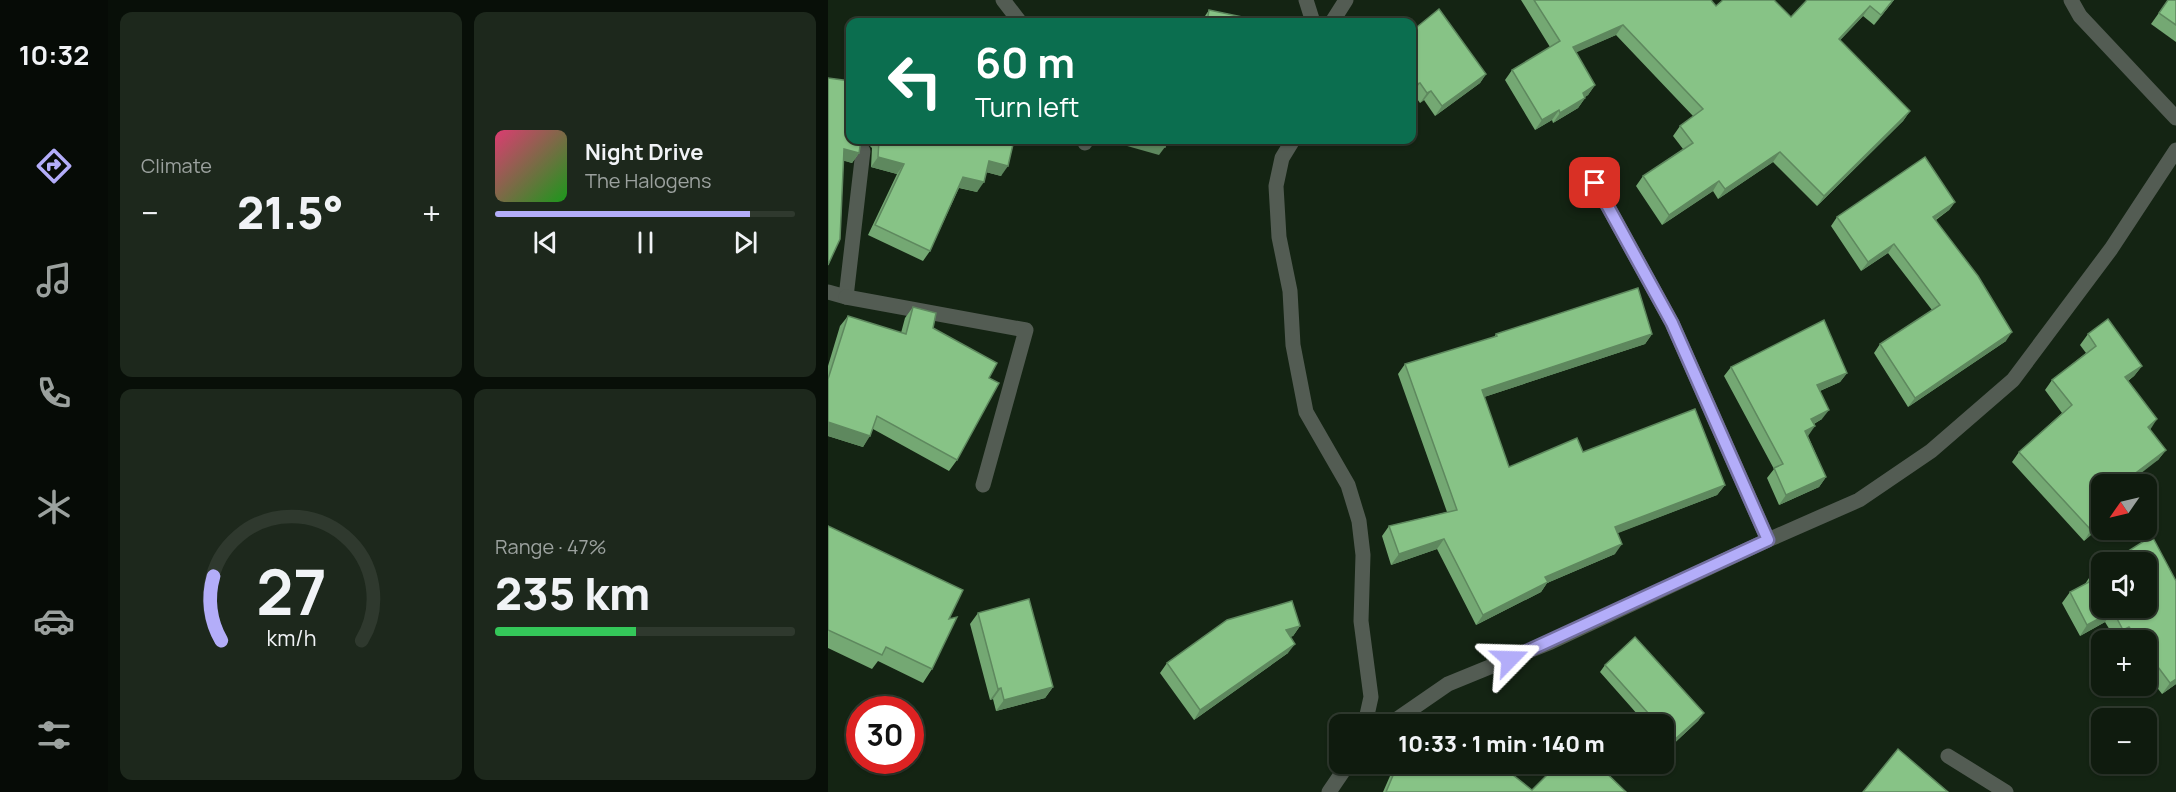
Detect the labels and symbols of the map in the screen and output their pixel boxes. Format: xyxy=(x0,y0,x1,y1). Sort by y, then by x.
pin xyxy=(1569,157,1620,208)
north arrow xyxy=(2091,474,2157,540)
position arrow xyxy=(1478,627,1542,691)
speed limit sign: 30 xyxy=(846,696,924,774)

